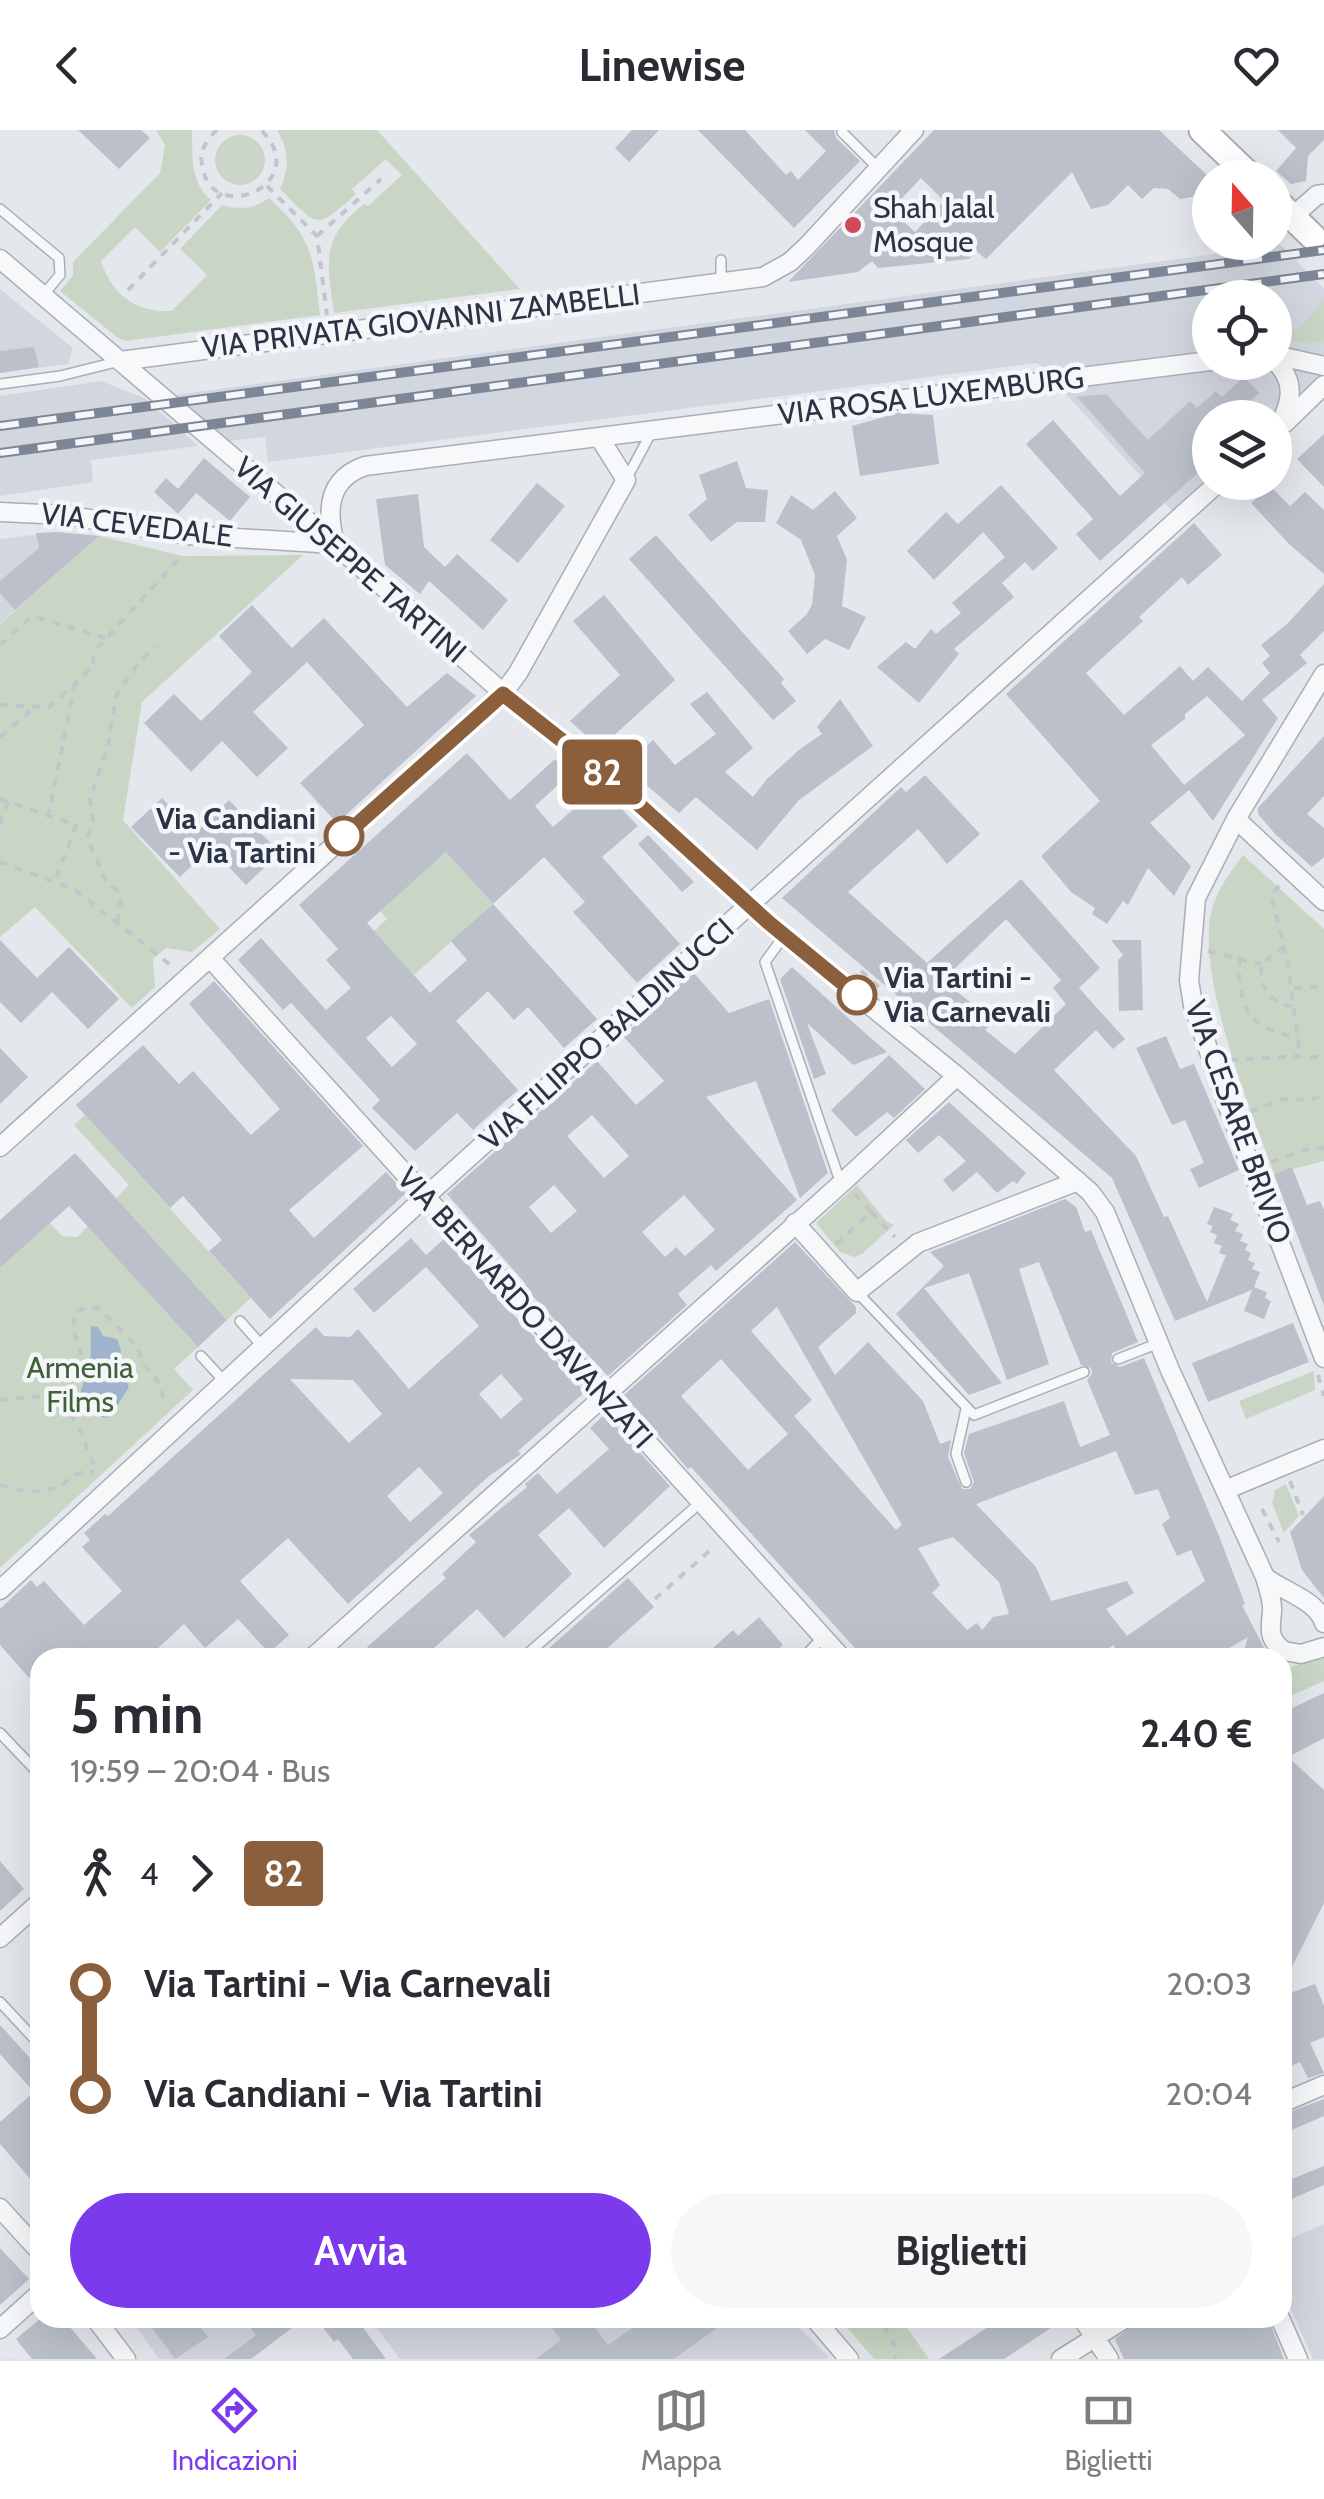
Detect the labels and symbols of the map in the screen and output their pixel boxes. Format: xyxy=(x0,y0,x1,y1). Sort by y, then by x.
north arrow xyxy=(1192,160,1292,260)
place label: Shah Jalal Mosque xyxy=(873,189,994,260)
marker: Shah Jalal Mosque xyxy=(842,214,864,236)
street label: VIA PRIVATA GIOVANNI ZAMBELLI xyxy=(200,275,642,366)
street label: VIA ROSA LUXEMBURG xyxy=(776,358,1086,433)
street label: VIA GIUSEPPE TARTINI xyxy=(227,449,474,671)
street label: VIA CEVEDALE xyxy=(39,494,235,555)
line badge: 82 xyxy=(557,740,647,804)
place label: Via Candiani - Via Tartini xyxy=(156,800,316,871)
marker: Via Candiani - Via Tartini xyxy=(325,817,363,855)
street label: VIA FILIPPO BALDINUCCI xyxy=(472,910,741,1158)
place label: Via Tartini - Via Carnevali xyxy=(884,959,1051,1030)
marker: Via Tartini - Via Carnevali xyxy=(838,976,876,1014)
street label: VIA CESARE BRIVIO xyxy=(1177,995,1300,1249)
street label: VIA BERNARDO DAVANZATI xyxy=(390,1160,661,1456)
park label: Armenia Films xyxy=(26,1349,134,1420)

